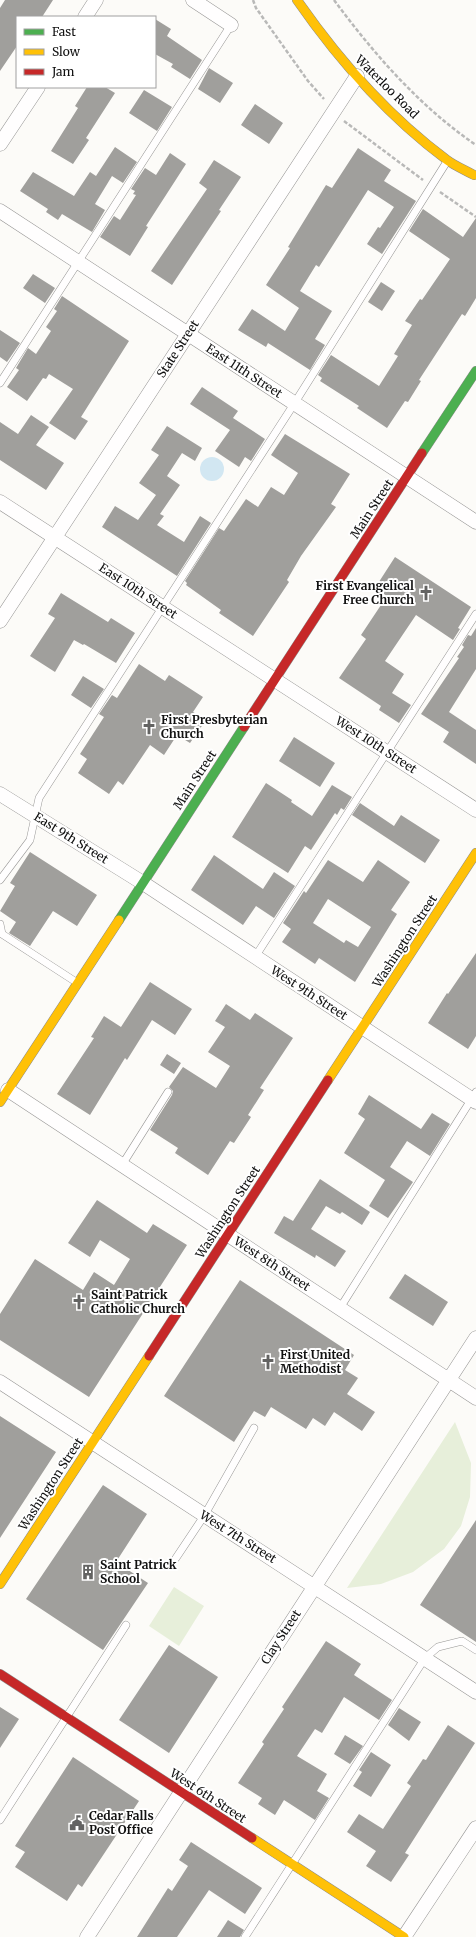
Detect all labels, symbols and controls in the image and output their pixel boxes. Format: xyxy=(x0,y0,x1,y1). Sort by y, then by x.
legend xyxy=(16,16,156,88)
text: Fast xyxy=(52,24,76,39)
text: Slow xyxy=(52,44,81,59)
street label: Waterloo Road xyxy=(352,51,422,122)
text: Jam xyxy=(51,64,75,79)
street label: State Street xyxy=(153,317,202,381)
street label: East 11th Street xyxy=(203,340,285,401)
street label: Main Street xyxy=(347,476,396,541)
street label: East 10th Street xyxy=(96,560,180,622)
place label: First Evangelical Free Church xyxy=(316,578,414,607)
church icon: First Evangelical Free Church xyxy=(417,584,435,602)
place label: First Presbyterian Church xyxy=(161,712,268,741)
street label: West 10th Street xyxy=(332,712,420,777)
church icon: First Presbyterian Church xyxy=(140,718,158,736)
street label: Main Street xyxy=(170,747,219,812)
street label: East 9th Street xyxy=(31,809,112,867)
street label: Washington Street xyxy=(369,891,440,991)
street label: West 9th Street xyxy=(267,962,351,1023)
street label: Washington Street xyxy=(192,1162,263,1262)
street label: West 8th Street xyxy=(230,1233,314,1294)
place label: Saint Patrick Catholic Church xyxy=(91,1287,185,1316)
church icon: Saint Patrick Catholic Church xyxy=(70,1293,88,1311)
place label: First United Methodist xyxy=(280,1347,351,1376)
church icon: First United Methodist xyxy=(259,1353,277,1371)
street label: Washington Street xyxy=(15,1434,86,1534)
street label: West 7th Street xyxy=(196,1506,280,1566)
place label: Saint Patrick School xyxy=(100,1557,177,1586)
building icon: Saint Patrick School xyxy=(79,1563,97,1581)
street label: Clay Street xyxy=(257,1606,304,1667)
street label: West 6th Street xyxy=(166,1765,250,1826)
place label: Cedar Falls Post Office xyxy=(89,1808,154,1837)
public building icon: Cedar Falls Post Office xyxy=(68,1814,86,1832)

